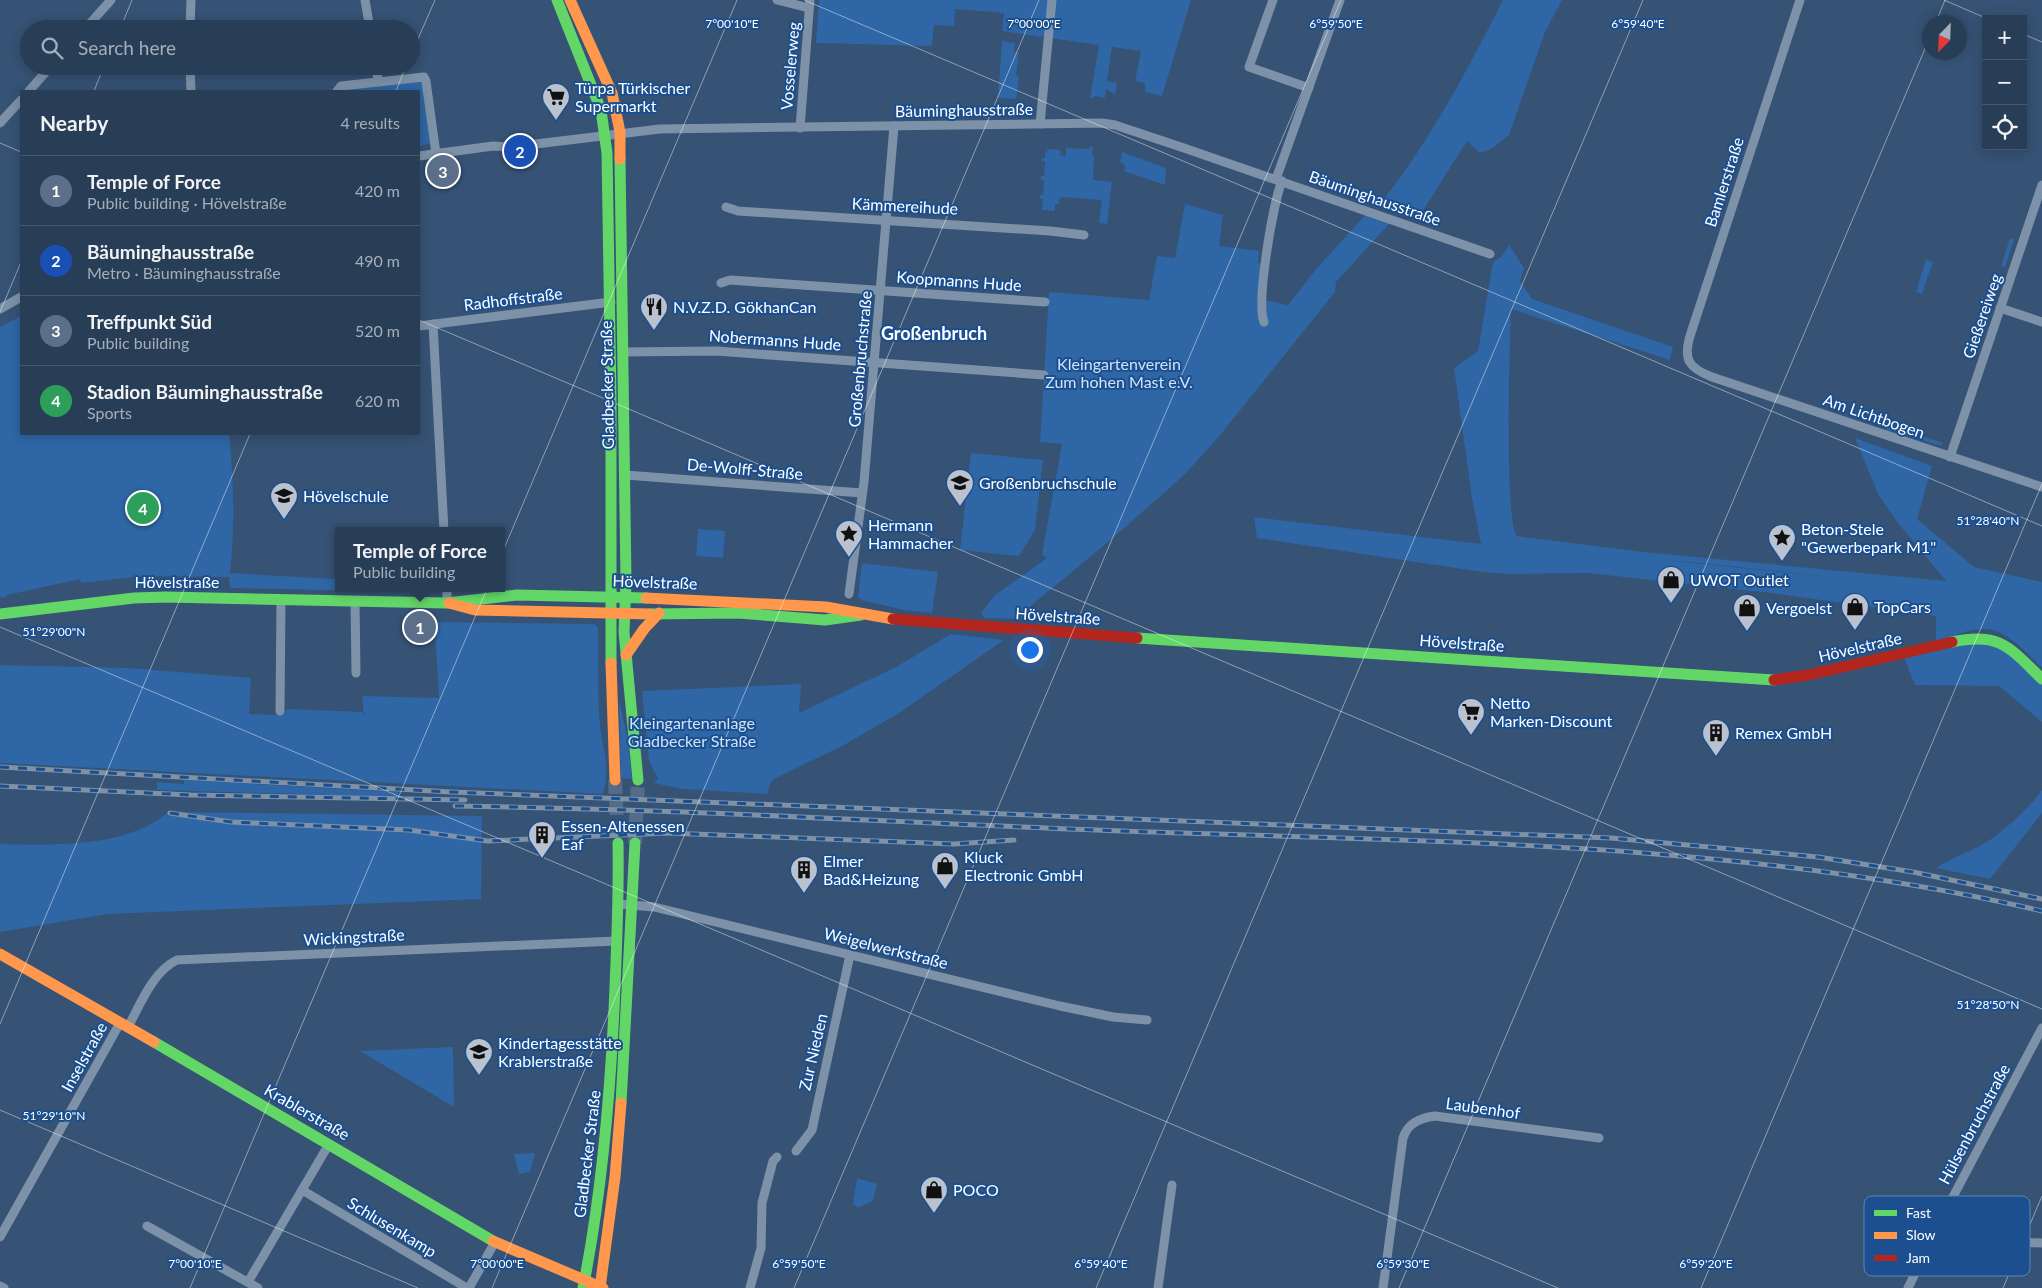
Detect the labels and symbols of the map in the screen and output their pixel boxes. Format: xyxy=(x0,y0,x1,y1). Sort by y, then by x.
north arrow xyxy=(1922,15,1967,60)
text: 7°00'10"E xyxy=(705,16,759,31)
text: 7°00'00"E xyxy=(1007,16,1061,31)
text: 6°59'50"E xyxy=(1309,16,1363,31)
text: 6°59'40"E xyxy=(1611,16,1665,31)
street label: Vosselerweg xyxy=(776,21,803,111)
place label: Türpa Türkischer Supermarkt xyxy=(575,78,690,115)
supermarket icon: Türpa Türkischer Supermarkt xyxy=(541,82,571,121)
street label: Bäuminghausstraße xyxy=(895,99,1033,120)
pin: 2 xyxy=(504,132,536,170)
street label: Bamlerstraße xyxy=(1700,135,1747,229)
pin: 3 xyxy=(427,152,459,190)
street label: Bäuminghausstraße xyxy=(1307,166,1444,229)
street label: Kämmereihude xyxy=(851,193,959,218)
street label: Koopmanns Hude xyxy=(896,267,1022,294)
street label: Gießereiweg xyxy=(1958,271,2005,361)
street label: Radhoffstraße xyxy=(462,283,563,314)
street label: Großenbruchstraße xyxy=(844,290,875,428)
restaurant icon: N.V.Z.D. GökhanCan xyxy=(639,292,669,331)
place label: N.V.Z.D. GökhanCan xyxy=(673,297,816,316)
street label: Gladbecker Straße xyxy=(596,321,617,449)
district label: Großenbruch xyxy=(881,322,987,344)
street label: Nobermanns Hude xyxy=(708,325,842,354)
park label: Kleingartenverein Zum hohen Mast e.V. xyxy=(1045,354,1193,391)
street label: Am Lichtbogen xyxy=(1821,389,1927,442)
street label: De-Wolff-Straße xyxy=(686,454,804,483)
school or university icon: Großenbruchschule xyxy=(945,468,975,507)
place label: Großenbruchschule xyxy=(979,473,1117,492)
school or university icon: Hövelschule xyxy=(269,481,299,520)
place label: Hövelschule xyxy=(303,486,389,505)
pin: 4 xyxy=(127,489,159,527)
text: 51°28'40"N xyxy=(1957,513,2019,528)
place label: Hermann Hammacher xyxy=(868,515,953,552)
place icon: Hermann Hammacher xyxy=(834,519,864,558)
place label: Beton-Stele "Gewerbepark M1" xyxy=(1801,519,1936,556)
place icon: Beton-Stele "Gewerbepark M1" xyxy=(1767,523,1797,562)
shop icon: UWOT Outlet xyxy=(1656,565,1686,604)
place label: UWOT Outlet xyxy=(1690,570,1789,589)
street label: Hövelstraße xyxy=(612,571,698,592)
street label: Hövelstraße xyxy=(134,572,220,591)
shop icon: TopCars xyxy=(1840,592,1870,631)
shop icon: Vergoelst xyxy=(1732,593,1762,632)
place label: TopCars xyxy=(1874,597,1931,616)
place label: Vergoelst xyxy=(1766,598,1832,617)
street label: Hövelstraße xyxy=(1015,603,1101,628)
pin: 1 xyxy=(404,608,436,646)
text: 51°29'00"N xyxy=(23,624,85,639)
street label: Hövelstraße xyxy=(1816,628,1903,665)
street label: Hövelstraße xyxy=(1419,630,1505,655)
your location xyxy=(1017,637,1043,663)
place label: Netto Marken-Discount xyxy=(1490,693,1612,730)
supermarket icon: Netto Marken-Discount xyxy=(1456,697,1486,736)
park label: Kleingartenanlage Gladbecker Straße xyxy=(628,713,756,750)
building icon: Remex GmbH xyxy=(1701,718,1731,757)
place label: Remex GmbH xyxy=(1735,723,1832,742)
place label: Essen-Altenessen Eaf xyxy=(561,816,685,853)
building icon: Essen-Altenessen Eaf xyxy=(527,820,557,859)
place label: Kluck Electronic GmbH xyxy=(964,847,1084,884)
place label: Elmer Bad&Heizung xyxy=(823,851,919,888)
shop icon: Kluck Electronic GmbH xyxy=(930,851,960,890)
building icon: Elmer Bad&Heizung xyxy=(789,855,819,894)
street label: Weigelwerkstraße xyxy=(822,923,950,972)
street label: Wickingstraße xyxy=(303,924,405,949)
text: 51°28'50"N xyxy=(1957,997,2019,1012)
street label: Zur Nieden xyxy=(794,1012,831,1092)
street label: Inselstraße xyxy=(57,1019,110,1095)
place label: Kindertagesstätte Krablerstraße xyxy=(498,1033,622,1070)
school or university icon: Kindertagesstätte Krablerstraße xyxy=(464,1037,494,1076)
street label: Hülsenbruchstraße xyxy=(1934,1060,2013,1187)
street label: Krablerstraße xyxy=(261,1080,353,1144)
street label: Gladbecker Straße xyxy=(569,1089,604,1219)
street label: Laubenhof xyxy=(1445,1093,1522,1122)
text: 51°29'10"N xyxy=(23,1108,85,1123)
shop icon: POCO xyxy=(919,1175,949,1214)
place label: POCO xyxy=(953,1180,999,1199)
street label: Schlusenkamp xyxy=(344,1193,440,1261)
legend xyxy=(1864,1196,2030,1276)
text: Fast xyxy=(1906,1204,1931,1221)
text: Slow xyxy=(1906,1226,1936,1243)
text: Jam xyxy=(1906,1249,1930,1266)
text: 7°00'10"E xyxy=(168,1256,222,1271)
text: 7°00'00"E xyxy=(470,1256,524,1271)
text: 6°59'50"E xyxy=(772,1256,826,1271)
text: 6°59'40"E xyxy=(1074,1256,1128,1271)
text: 6°59'30"E xyxy=(1376,1256,1430,1271)
text: 6°59'20"E xyxy=(1679,1256,1733,1271)

